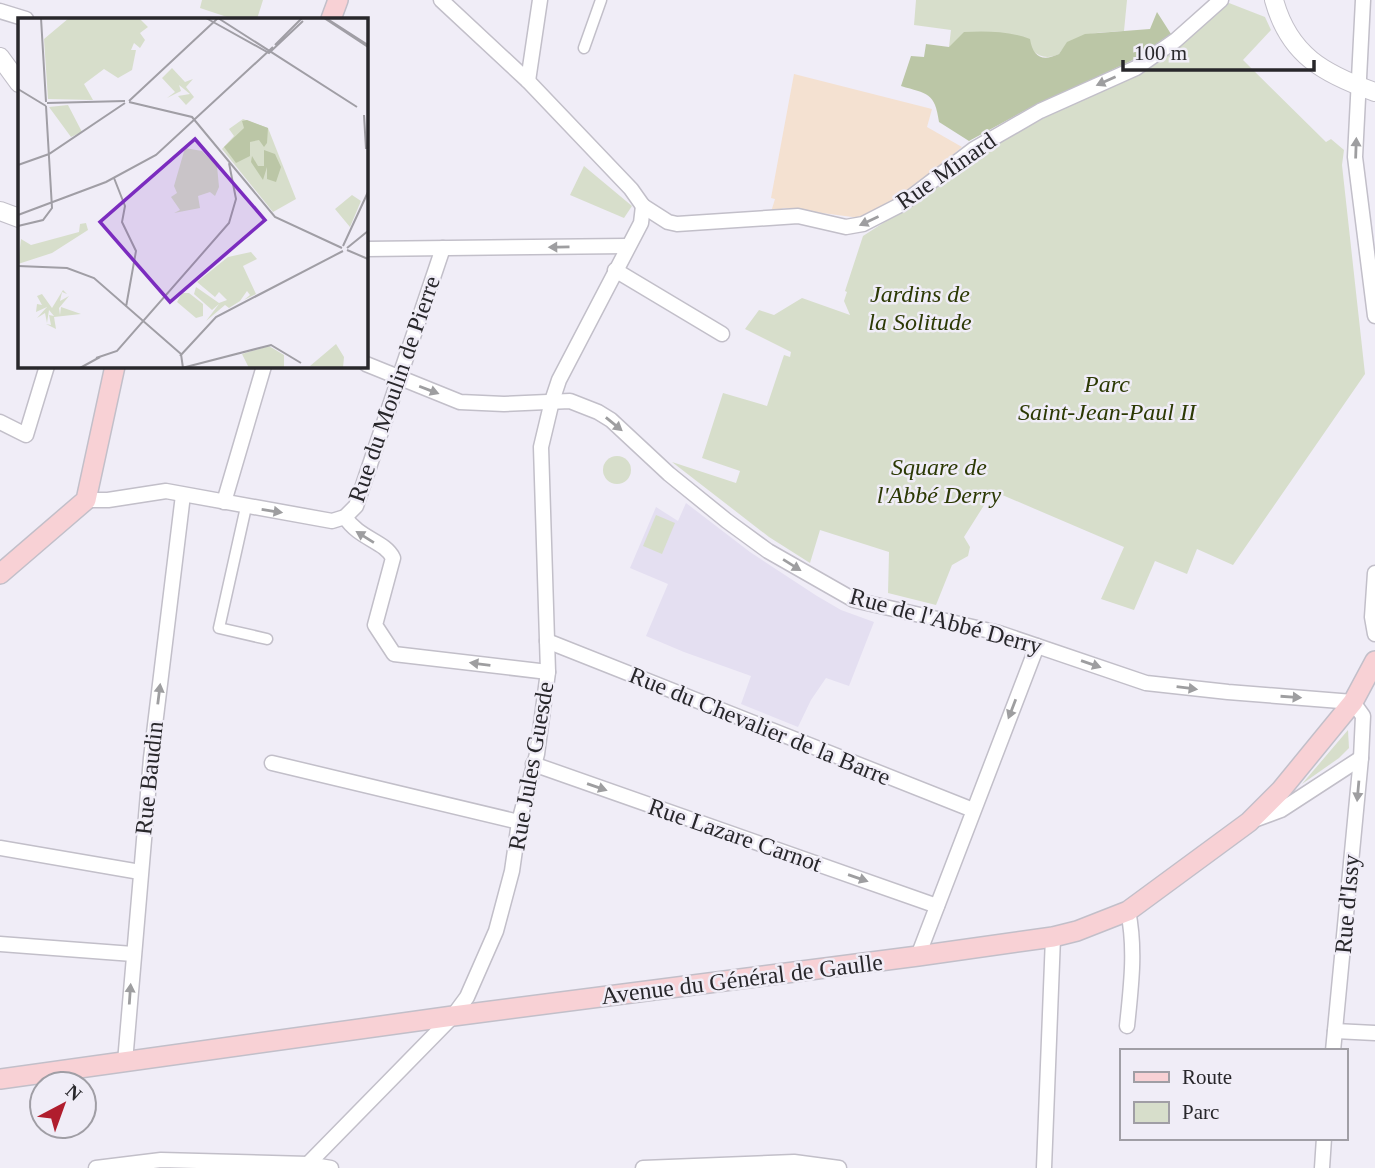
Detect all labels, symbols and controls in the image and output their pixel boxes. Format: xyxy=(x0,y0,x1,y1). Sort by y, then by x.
inset map xyxy=(18,18,368,368)
scale bar xyxy=(1123,28,1314,72)
text: 100 m xyxy=(1134,41,1187,65)
one-way arrow xyxy=(1096,75,1116,87)
street label: Rue Minard xyxy=(891,127,1001,215)
one-way arrow xyxy=(1351,136,1362,158)
one-way arrow xyxy=(859,215,879,226)
one-way arrow xyxy=(548,241,570,253)
street label: Rue du Moulin de Pierre xyxy=(343,273,445,505)
park label: Jardins de la Solitude xyxy=(868,281,972,335)
park label: Parc Saint-Jean-Paul II xyxy=(1018,371,1197,425)
one-way arrow xyxy=(418,385,439,396)
one-way arrow xyxy=(606,416,623,431)
park label: Square de l'Abbé Derry xyxy=(877,454,1002,508)
one-way arrow xyxy=(261,506,283,517)
one-way arrow xyxy=(355,530,375,543)
one-way arrow xyxy=(782,559,801,572)
street label: Rue de l'Abbé Derry xyxy=(847,583,1045,659)
one-way arrow xyxy=(469,658,491,669)
one-way arrow xyxy=(1081,659,1102,670)
street label: Rue du Chevalier de la Barre xyxy=(626,662,894,790)
street label: Rue Jules Guesde xyxy=(503,680,559,852)
one-way arrow xyxy=(1176,682,1198,693)
one-way arrow xyxy=(153,683,164,705)
one-way arrow xyxy=(1280,692,1302,703)
one-way arrow xyxy=(1007,699,1018,720)
street label: Rue Baudin xyxy=(130,720,168,836)
one-way arrow xyxy=(1352,780,1363,802)
one-way arrow xyxy=(587,782,608,793)
street label: Rue Lazare Carnot xyxy=(645,793,825,877)
street label: Rue d'Issy xyxy=(1330,853,1364,955)
one-way arrow xyxy=(848,873,869,884)
street label: Avenue du Général de Gaulle xyxy=(600,949,884,1009)
one-way arrow xyxy=(125,983,136,1005)
legend xyxy=(1120,1049,1347,1140)
text: Route xyxy=(1182,1065,1232,1089)
north arrow xyxy=(28,1070,98,1140)
text: N xyxy=(62,1080,86,1105)
text: Parc xyxy=(1182,1100,1219,1124)

